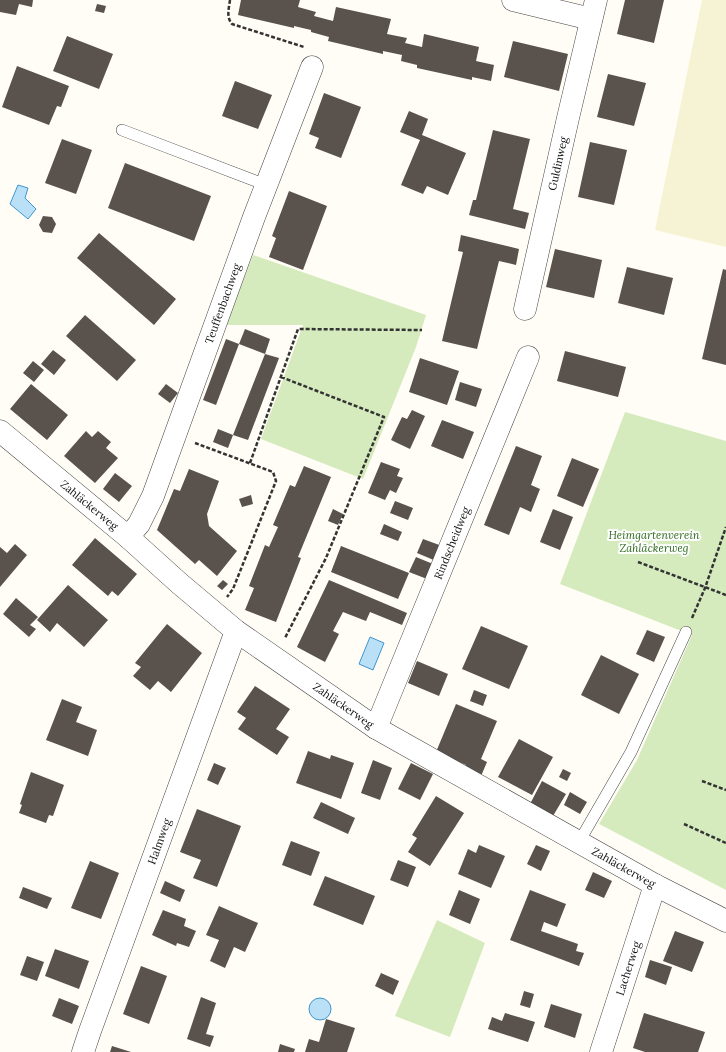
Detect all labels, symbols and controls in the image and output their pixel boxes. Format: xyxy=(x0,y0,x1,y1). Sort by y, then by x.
street label: Guldinweg xyxy=(545,134,571,192)
street label: Teuffenbachweg xyxy=(202,261,244,346)
street label: Zahläckerweg xyxy=(58,477,122,534)
street label: Rindscheidweg xyxy=(431,504,473,581)
park label: Heimgartenverein Zahläckerweg xyxy=(609,528,700,555)
street label: Zahläckerweg xyxy=(310,679,377,732)
street label: Halmweg xyxy=(144,816,174,866)
street label: Zahläckerweg xyxy=(589,844,659,891)
street label: Lacherweg xyxy=(613,938,644,997)

